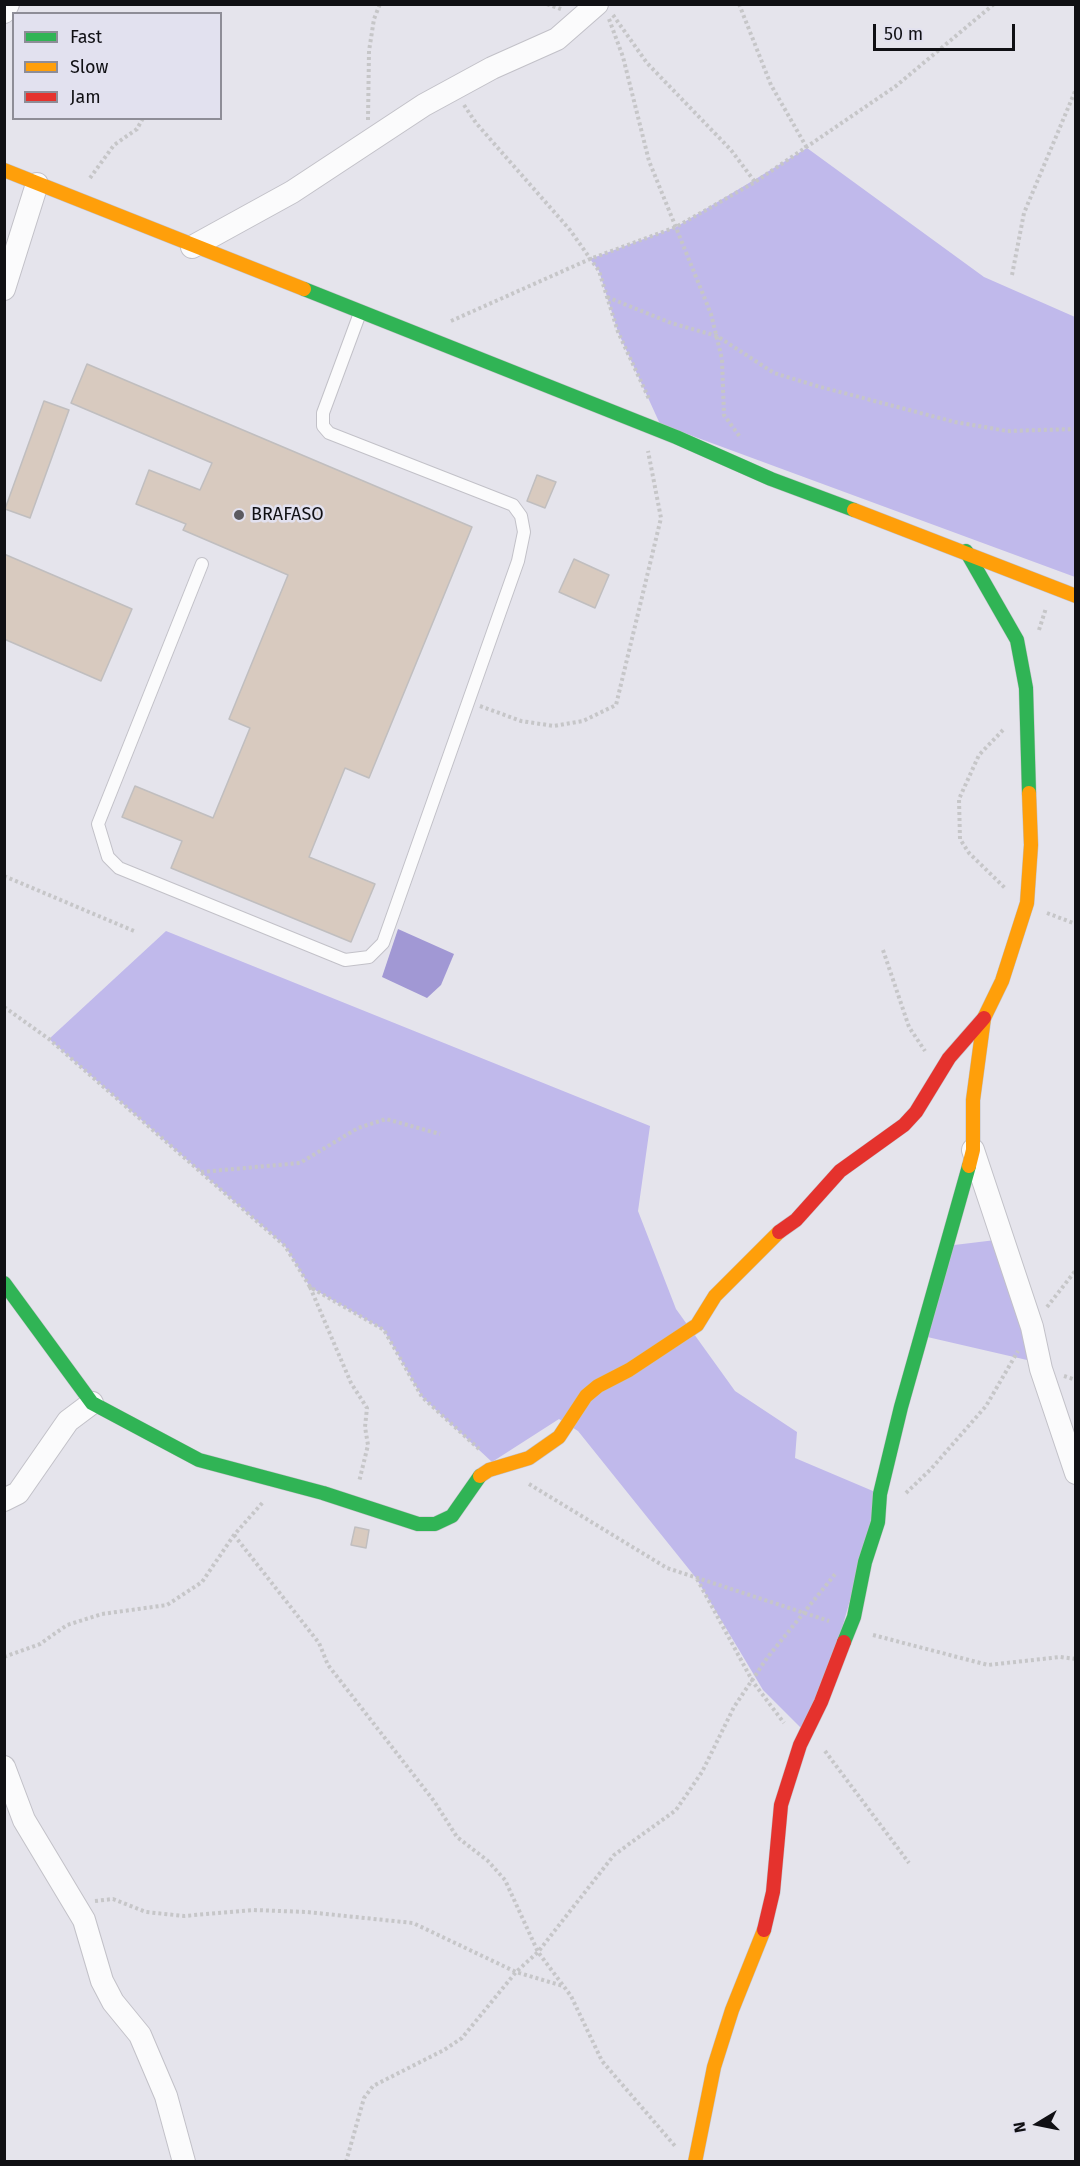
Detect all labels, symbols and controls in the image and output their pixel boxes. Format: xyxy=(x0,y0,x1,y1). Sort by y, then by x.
legend xyxy=(12,12,222,120)
scale bar xyxy=(876,12,1018,50)
text: 50 m xyxy=(884,23,923,45)
text: Fast xyxy=(70,26,102,48)
text: Slow xyxy=(70,56,108,78)
text: Jam xyxy=(70,86,101,108)
place label: BRAFASO xyxy=(251,504,324,526)
marker: BRAFASO xyxy=(232,508,246,522)
north arrow xyxy=(1008,2094,1068,2154)
text: N xyxy=(1010,2120,1030,2134)

